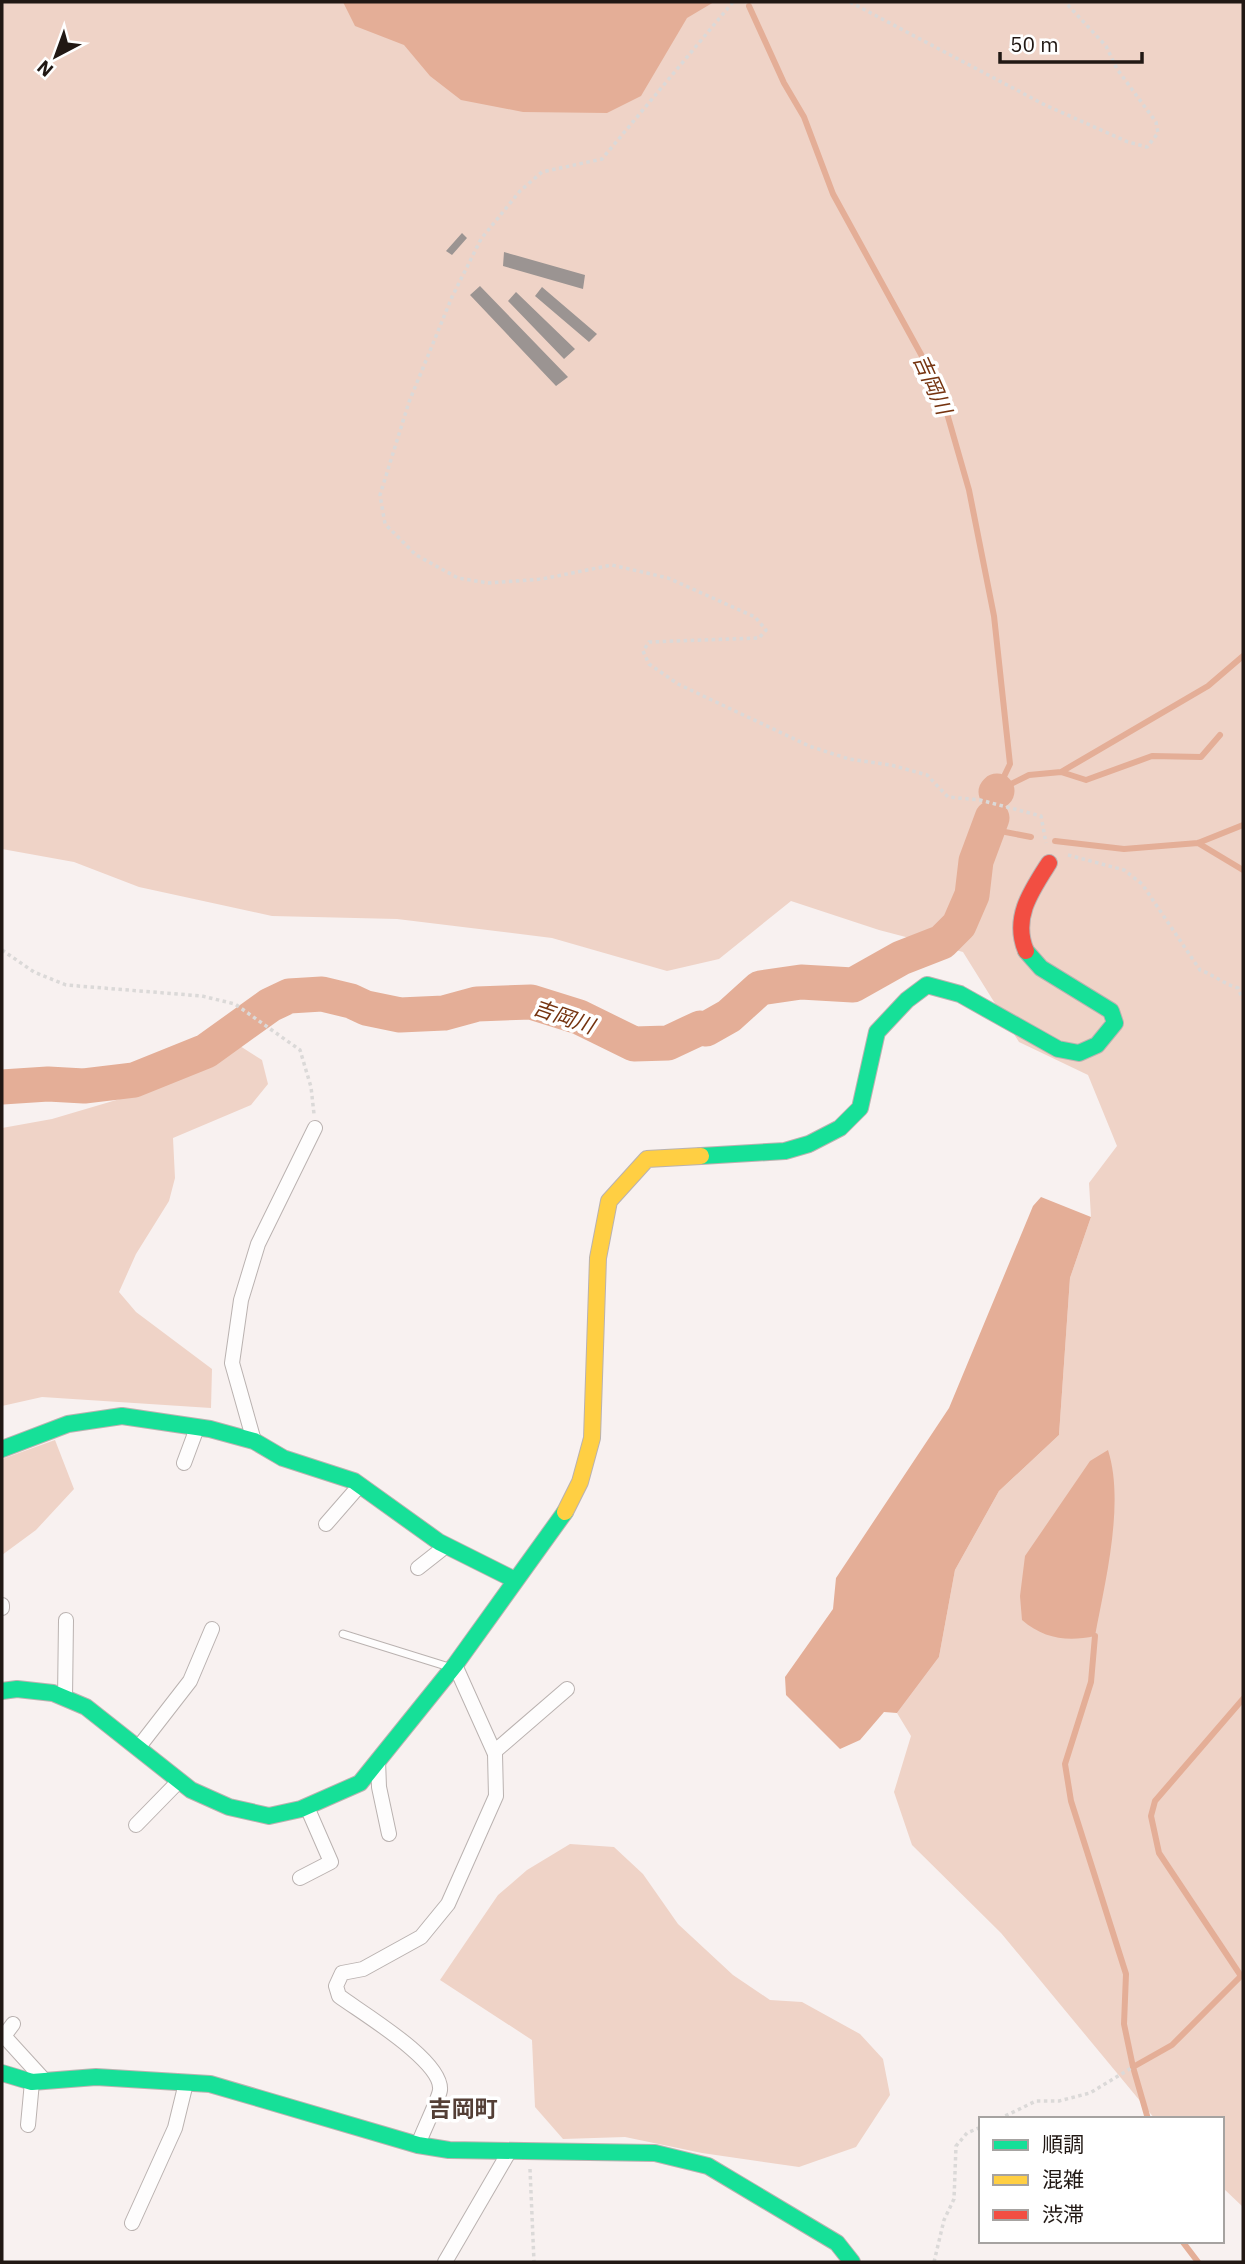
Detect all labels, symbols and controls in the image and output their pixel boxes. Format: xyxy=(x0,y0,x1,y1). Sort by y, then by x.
north arrow xyxy=(21,21,91,91)
scale bar xyxy=(1000,21,1142,65)
text: 50 m xyxy=(1010,30,1059,58)
text: N xyxy=(32,55,58,82)
water label: 吉岡川 xyxy=(907,350,959,420)
water label: 吉岡川 xyxy=(530,993,600,1040)
district label: 吉岡町 xyxy=(429,2093,498,2123)
legend xyxy=(979,2117,1224,2243)
text: 順調 xyxy=(1042,2130,1084,2158)
text: 混雑 xyxy=(1042,2165,1084,2193)
text: 渋滞 xyxy=(1042,2200,1084,2228)

